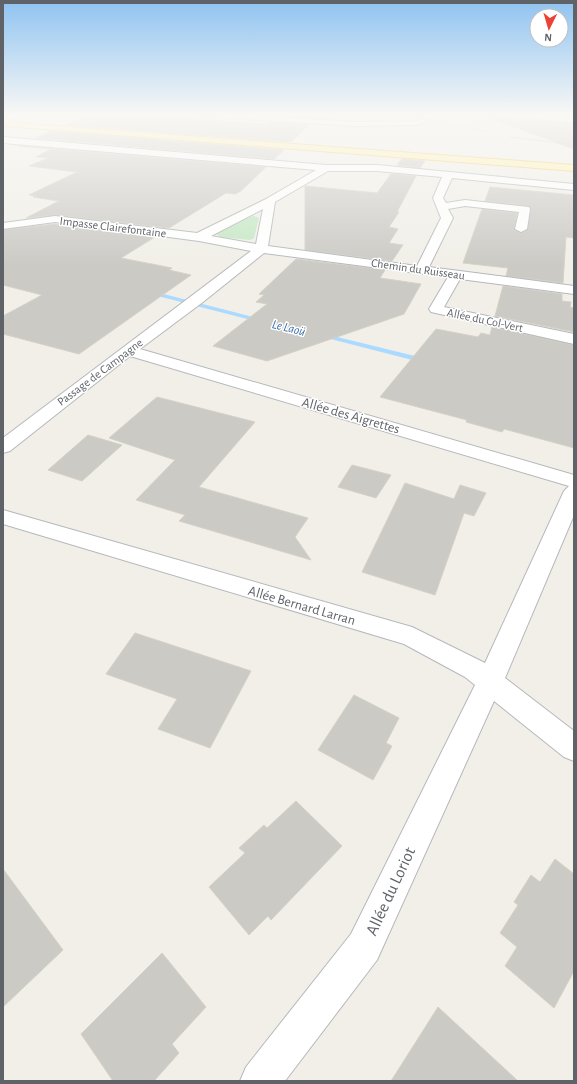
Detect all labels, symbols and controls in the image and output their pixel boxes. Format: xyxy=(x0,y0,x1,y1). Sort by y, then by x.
north arrow xyxy=(529,8,569,48)
text: N xyxy=(544,32,552,43)
street label: Impasse Clairefontaine xyxy=(59,215,167,239)
street label: Chemin du Ruisseau xyxy=(370,256,466,282)
street label: Allée du Col-Vert xyxy=(446,306,524,334)
water label: Le Laoü xyxy=(271,318,307,339)
street label: Passage de Campagne xyxy=(55,336,145,408)
street label: Allée des Aigrettes xyxy=(300,395,401,437)
street label: Allée Bernard Larran xyxy=(247,584,357,628)
street label: Allée du Loriot xyxy=(363,844,419,938)

